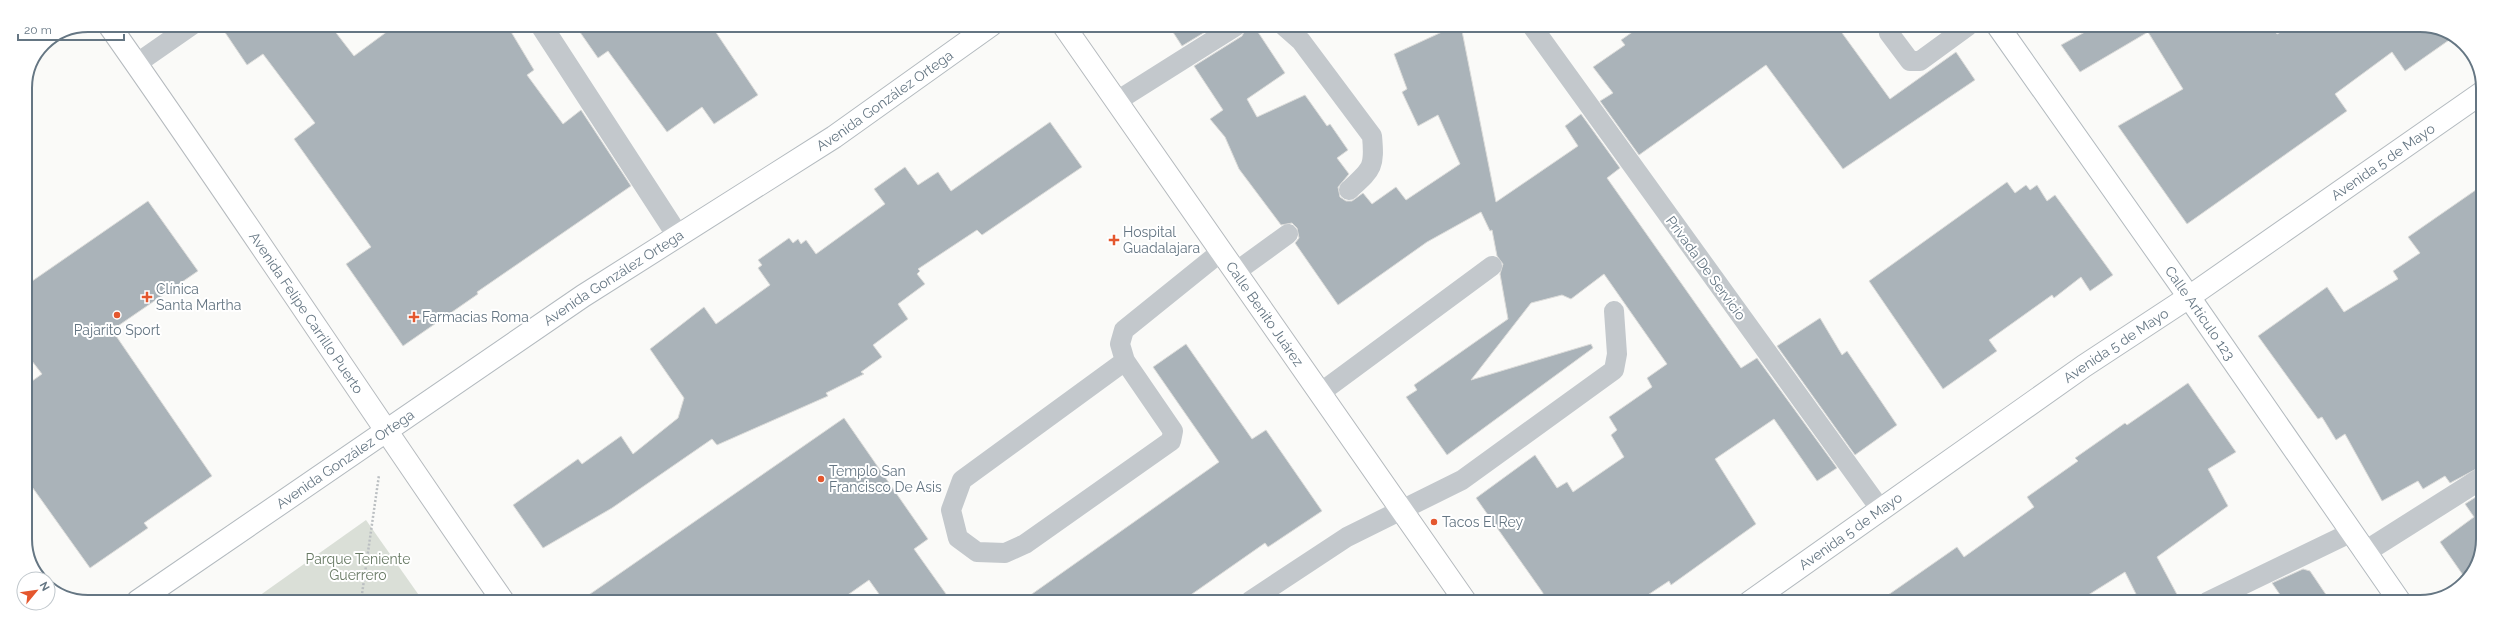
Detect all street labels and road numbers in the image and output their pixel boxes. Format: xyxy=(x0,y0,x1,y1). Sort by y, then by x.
street label: Avenida González Ortega xyxy=(813,47,956,154)
street label: Avenida 5 de Mayo xyxy=(2328,120,2438,203)
street label: Privada De Servicio xyxy=(1663,213,1749,323)
street label: Avenida González Ortega xyxy=(540,226,686,329)
street label: Avenida Felipe Carrillo Puerto xyxy=(246,229,367,397)
street label: Calle Benito Juárez xyxy=(1223,258,1307,369)
street label: Calle Artículo 123 xyxy=(2162,263,2238,363)
street label: Avenida 5 de Mayo xyxy=(2060,305,2171,386)
street label: Avenida González Ortega xyxy=(273,406,417,512)
street label: Avenida 5 de Mayo xyxy=(1796,489,1905,573)

